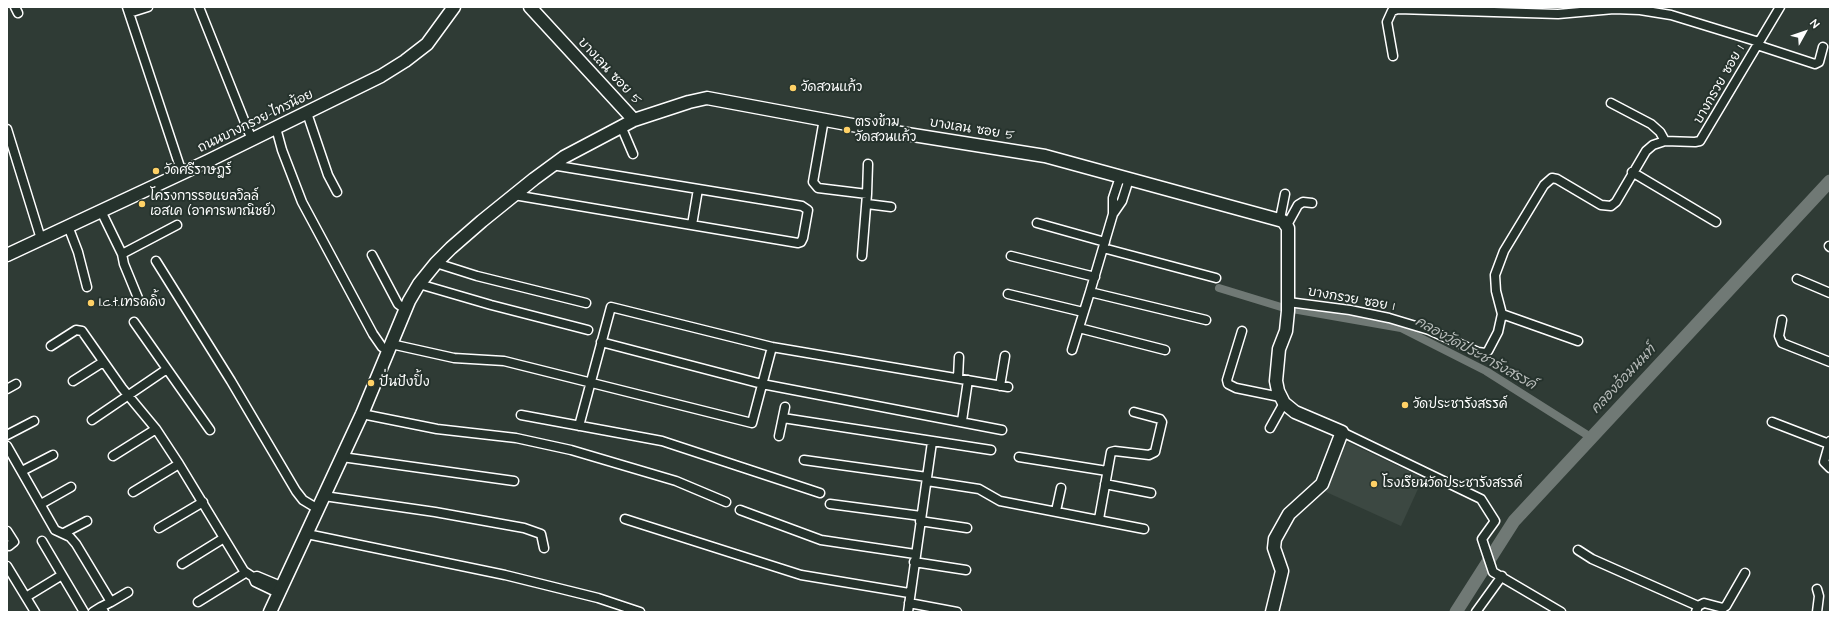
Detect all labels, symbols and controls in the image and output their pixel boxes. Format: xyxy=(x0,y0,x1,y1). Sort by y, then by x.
north arrow xyxy=(1785,12,1825,52)
text: N xyxy=(1807,16,1823,31)
street label: บางเลน ซอย 5 xyxy=(574,35,644,109)
street label: บางกรวย ซอย 1 xyxy=(1691,43,1749,127)
place label: วัดสวนแก้ว xyxy=(801,80,862,96)
marker: วัดสวนแก้ว xyxy=(788,83,798,93)
street label: ถนนบางกรวย-ไทรน้อย xyxy=(196,87,316,157)
place label: ตรงข้าม วัดสวนแก้ว xyxy=(855,115,916,146)
street label: บางเลน ซอย 5 xyxy=(929,116,1015,144)
marker: ตรงข้าม วัดสวนแก้ว xyxy=(842,125,852,135)
place label: วัดศรีราษฎร์ xyxy=(164,163,232,179)
marker: วัดศรีราษฎร์ xyxy=(151,166,161,176)
place label: โครงการรอแยลวิลล์ เอสเค (อาคารพาณิชย์) xyxy=(150,189,275,220)
marker: โครงการรอแยลวิลล์ เอสเค (อาคารพาณิชย์) xyxy=(137,199,147,209)
street label: บางกรวย ซอย 1 xyxy=(1306,285,1396,315)
place label: I.c.t.เทรดดิ้ง xyxy=(99,295,165,311)
marker: I.c.t.เทรดดิ้ง xyxy=(86,298,96,308)
water label: คลองวัดประชารังสรรค์ xyxy=(1412,314,1538,394)
water label: คลองอ้อมนนท์ xyxy=(1588,342,1660,418)
place label: ปั่นปังปิ้ง xyxy=(379,375,430,391)
marker: ปั่นปังปิ้ง xyxy=(366,378,376,388)
place label: วัดประชารังสรรค์ xyxy=(1413,397,1508,413)
marker: วัดประชารังสรรค์ xyxy=(1400,400,1410,410)
place label: โรงเรียนวัดประชารังสรรค์ xyxy=(1382,476,1523,492)
marker: โรงเรียนวัดประชารังสรรค์ xyxy=(1369,479,1379,489)

